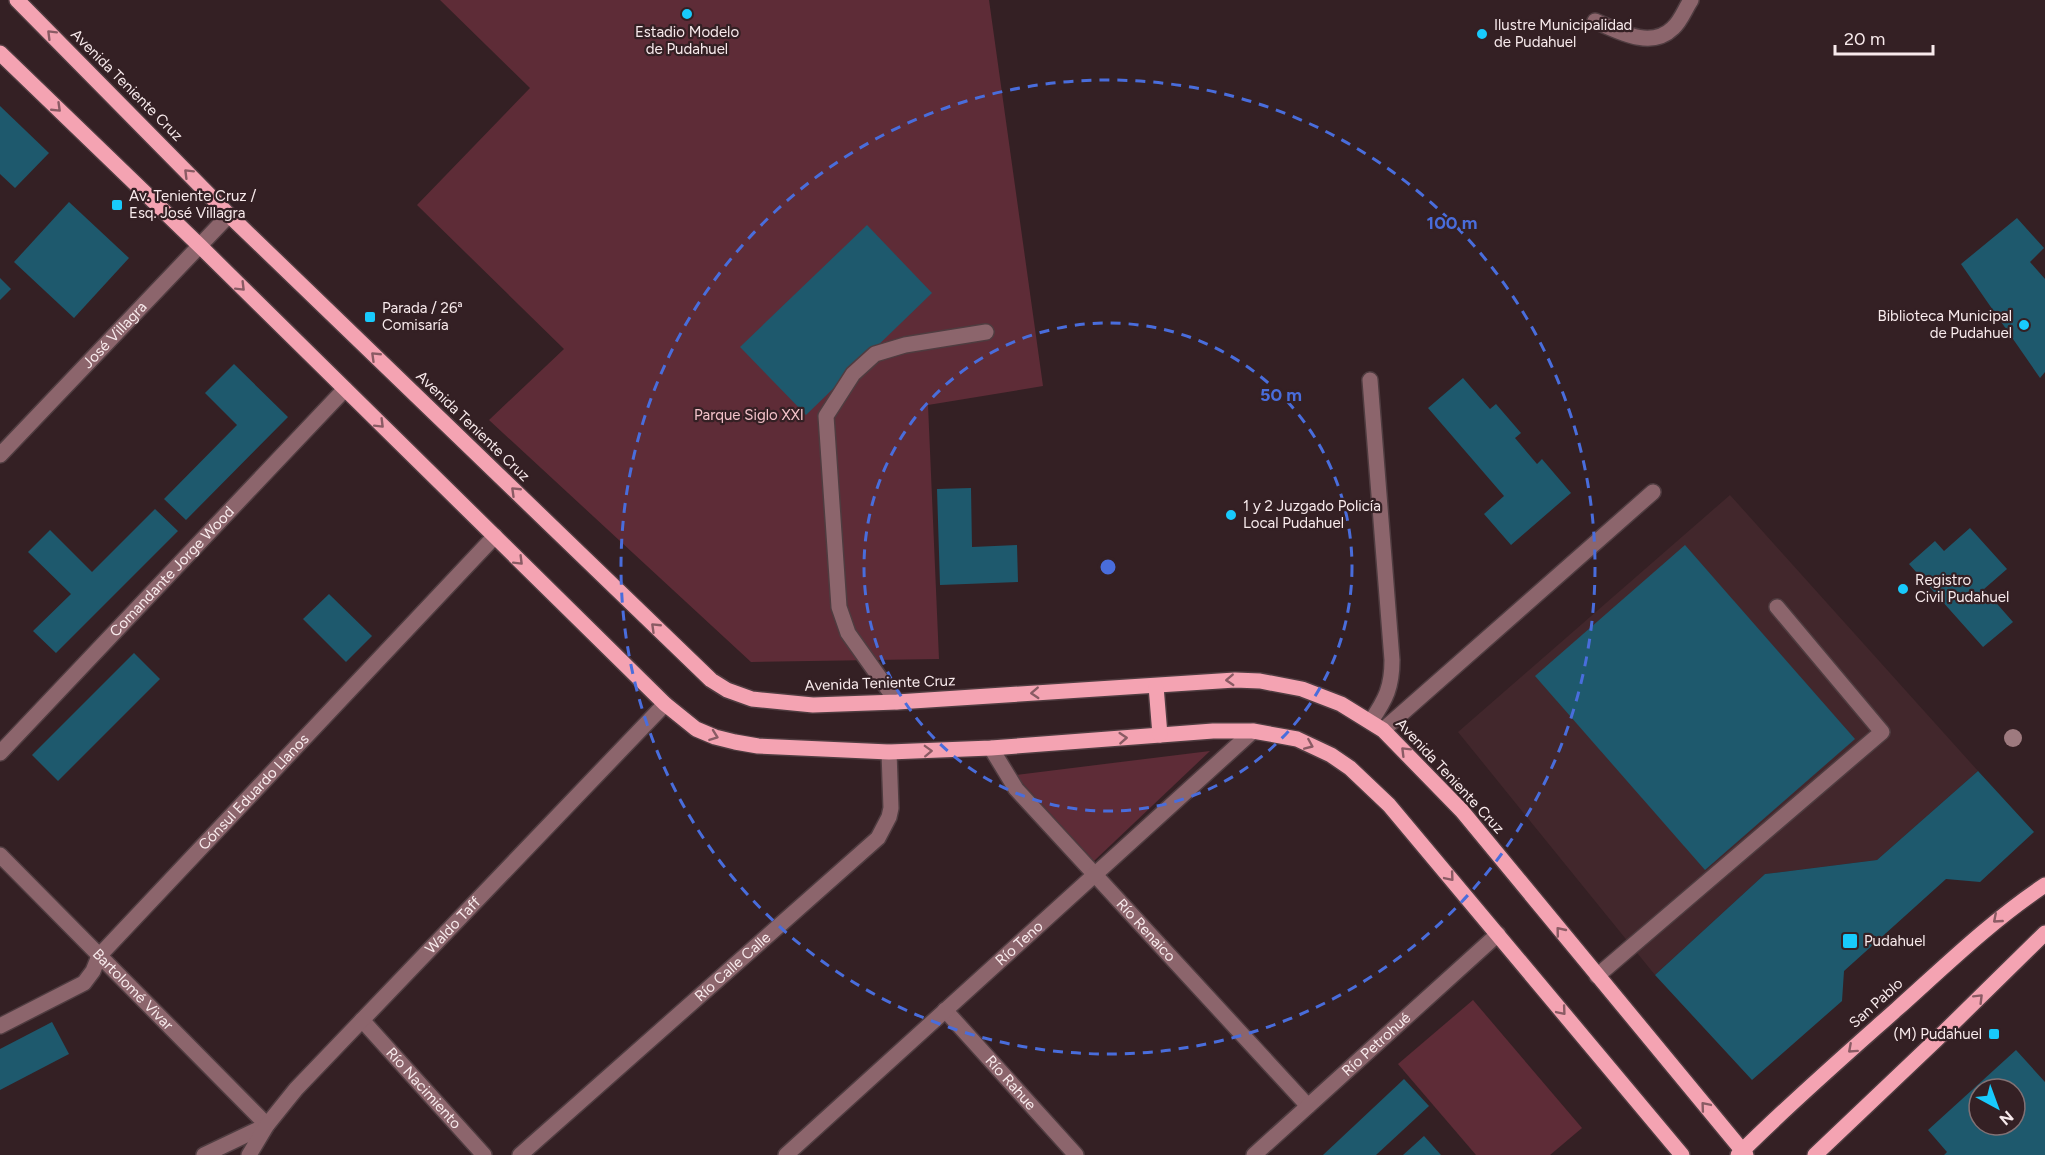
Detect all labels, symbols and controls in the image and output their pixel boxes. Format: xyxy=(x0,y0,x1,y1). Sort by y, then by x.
marker: Estadio Modelo de Pudahuel xyxy=(680,7,694,21)
place label: Ilustre Municipalidad de Pudahuel xyxy=(1494,16,1632,51)
scale bar xyxy=(1835,18,1932,56)
place label: Estadio Modelo de Pudahuel xyxy=(635,23,739,58)
street label: Avenida Teniente Cruz xyxy=(67,25,187,145)
marker: Ilustre Municipalidad de Pudahuel xyxy=(1475,27,1489,41)
text: 20 m xyxy=(1844,28,1885,50)
one-way arrow xyxy=(47,31,58,42)
one-way arrow xyxy=(50,101,61,112)
one-way arrow xyxy=(184,170,195,180)
place label: Av. Teniente Cruz / Esq. José Villagra xyxy=(129,187,256,222)
marker: Av. Teniente Cruz / Esq. José Villagra xyxy=(110,198,124,212)
text: 100 m xyxy=(1427,212,1477,234)
one-way arrow xyxy=(235,280,245,291)
street label: José Villagra xyxy=(79,298,150,372)
place label: Parada / 26ª Comisaría xyxy=(382,299,462,334)
place label: Biblioteca Municipal de Pudahuel xyxy=(1877,307,2012,342)
marker: Parada / 26ª Comisaría xyxy=(363,310,377,324)
marker: Biblioteca Municipal de Pudahuel xyxy=(2017,318,2031,332)
one-way arrow xyxy=(371,352,381,363)
street label: Avenida Teniente Cruz xyxy=(412,367,534,485)
text: 50 m xyxy=(1260,384,1302,406)
park label: Parque Siglo XXI xyxy=(694,406,804,424)
one-way arrow xyxy=(373,416,384,427)
one-way arrow xyxy=(511,488,522,499)
place label: 1 y 2 Juzgado Policía Local Pudahuel xyxy=(1243,497,1381,532)
street label: Comandante Jorge Wood xyxy=(106,503,238,641)
marker: 1 y 2 Juzgado Policía Local Pudahuel xyxy=(1224,508,1238,522)
one-way arrow xyxy=(512,553,523,564)
centre of rings xyxy=(1098,557,1118,577)
place label: Registro Civil Pudahuel xyxy=(1915,571,2009,606)
marker: Registro Civil Pudahuel xyxy=(1896,582,1910,596)
one-way arrow xyxy=(652,623,662,634)
street label: Avenida Teniente Cruz xyxy=(804,671,956,695)
one-way arrow xyxy=(1225,674,1234,687)
one-way arrow xyxy=(1031,687,1040,700)
street label: Avenida Teniente Cruz xyxy=(1392,715,1508,837)
one-way arrow xyxy=(708,728,718,741)
street label: Cónsul Eduardo Llanos xyxy=(195,730,313,854)
one-way arrow xyxy=(1118,732,1127,745)
one-way arrow xyxy=(1303,737,1314,749)
one-way arrow xyxy=(924,744,933,757)
one-way arrow xyxy=(1401,748,1412,758)
one-way arrow xyxy=(1443,870,1454,881)
street label: Waldo Taff xyxy=(421,893,485,958)
street label: Río Renaico xyxy=(1113,895,1180,966)
one-way arrow xyxy=(1994,912,2004,923)
street label: Río Teno xyxy=(992,917,1047,969)
one-way arrow xyxy=(1556,927,1567,938)
street label: Río Calle Calle xyxy=(691,928,774,1005)
marker: Pudahuel xyxy=(1841,932,1859,950)
place label: Pudahuel xyxy=(1864,932,1926,950)
street label: Bartolomé Vivar xyxy=(89,945,177,1034)
street label: San Pablo xyxy=(1845,974,1907,1032)
one-way arrow xyxy=(1971,995,1982,1006)
one-way arrow xyxy=(1555,1004,1566,1015)
street label: Río Petrohué xyxy=(1338,1009,1414,1080)
place label: (M) Pudahuel xyxy=(1893,1025,1982,1043)
marker: (M) Pudahuel xyxy=(1987,1027,2001,1041)
one-way arrow xyxy=(1848,1042,1859,1053)
street label: Río Nacimiento xyxy=(382,1044,465,1133)
street label: Río Rahue xyxy=(981,1052,1040,1114)
north arrow xyxy=(1967,1077,2027,1137)
one-way arrow xyxy=(1701,1102,1712,1113)
text: N xyxy=(1996,1107,2017,1129)

